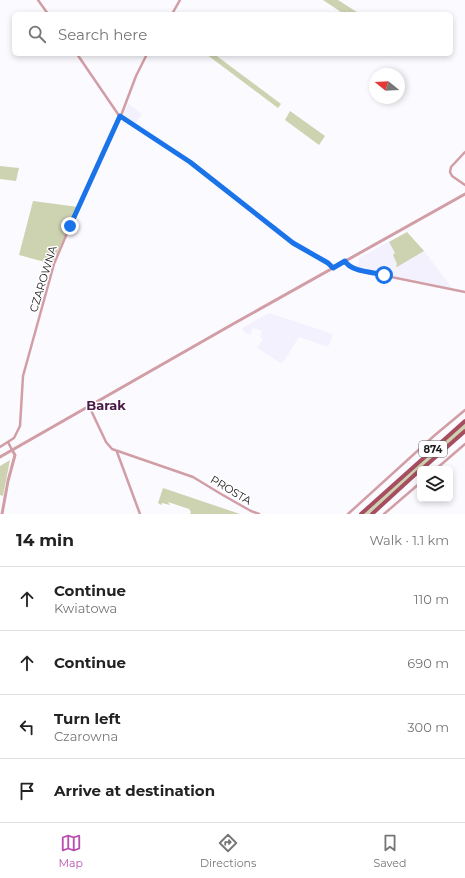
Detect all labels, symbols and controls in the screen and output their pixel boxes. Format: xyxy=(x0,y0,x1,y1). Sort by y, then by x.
search box xyxy=(12,12,453,56)
icon: search xyxy=(26,23,48,45)
text: Search here xyxy=(58,25,147,44)
north arrow xyxy=(369,68,405,104)
route end xyxy=(61,217,79,235)
street label: CZAROWNA xyxy=(26,244,60,314)
route start xyxy=(375,266,393,284)
district label: Barak xyxy=(86,397,126,413)
road number: 874 xyxy=(419,441,447,457)
map controls xyxy=(417,466,453,502)
button: layers xyxy=(417,466,453,502)
street label: PROSTA xyxy=(208,472,254,508)
text: 14 min xyxy=(16,530,74,550)
text: Walk · 1.1 km xyxy=(369,532,449,548)
text: Continue xyxy=(54,581,126,600)
icon: ahead xyxy=(16,588,38,610)
text: 110 m xyxy=(414,591,449,607)
text: Kwiatowa xyxy=(54,600,117,616)
icon: ahead xyxy=(16,652,38,674)
text: Continue xyxy=(54,653,126,672)
text: 690 m xyxy=(407,655,449,671)
text: Turn left xyxy=(54,709,121,728)
icon: left xyxy=(16,716,38,738)
text: 300 m xyxy=(407,719,449,735)
text: Czarowna xyxy=(54,728,118,744)
icon: arrive xyxy=(16,780,38,802)
text: Arrive at destination xyxy=(54,781,215,800)
tab: Map xyxy=(59,832,83,870)
tab: Directions xyxy=(200,832,256,870)
tab: Saved xyxy=(373,832,406,870)

